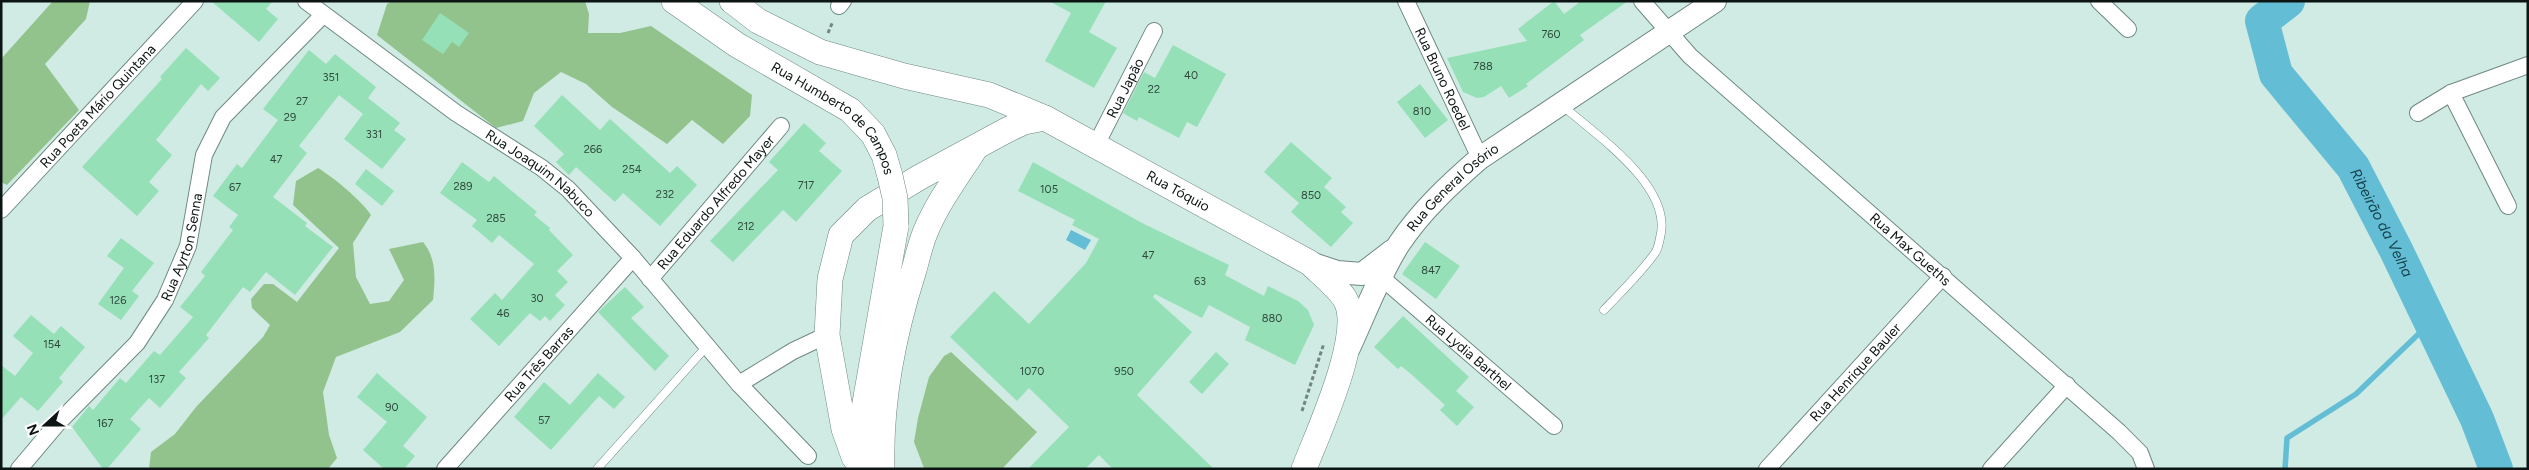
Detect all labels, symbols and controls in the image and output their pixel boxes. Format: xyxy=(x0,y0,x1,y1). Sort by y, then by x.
street label: Rua Bruno Roedel xyxy=(1411,25,1474,133)
house number: 760 xyxy=(1541,28,1561,41)
street label: Rua Poeta Mário Quintana xyxy=(36,41,159,171)
street label: Rua Japão xyxy=(1103,55,1147,121)
street label: Rua Humberto de Campos xyxy=(768,58,898,177)
house number: 788 xyxy=(1473,60,1493,73)
house number: 40 xyxy=(1184,69,1198,82)
house number: 351 xyxy=(323,71,339,84)
house number: 22 xyxy=(1148,83,1160,96)
house number: 27 xyxy=(296,95,308,108)
house number: 810 xyxy=(1413,105,1431,118)
house number: 29 xyxy=(284,111,296,124)
street label: Rua Joaquim Nabuco xyxy=(482,126,598,220)
house number: 331 xyxy=(366,128,382,141)
street label: Rua Eduardo Alfredo Mayer xyxy=(653,131,778,273)
street label: Rua General Osório xyxy=(1403,140,1502,235)
house number: 266 xyxy=(584,143,602,156)
house number: 47 xyxy=(270,153,282,166)
house number: 254 xyxy=(622,163,642,176)
water label: Ribeirão da Velha xyxy=(2346,165,2417,280)
street label: Rua Tóquio xyxy=(1144,167,1213,215)
house number: 717 xyxy=(798,179,814,192)
house number: 289 xyxy=(453,180,473,193)
house number: 67 xyxy=(229,181,241,194)
house number: 105 xyxy=(1040,183,1058,196)
house number: 232 xyxy=(656,188,674,201)
house number: 850 xyxy=(1301,189,1321,202)
street label: Rua Ayrton Senna xyxy=(157,192,206,304)
street label: Rua Max Gueths xyxy=(1866,209,1954,289)
house number: 285 xyxy=(486,212,506,225)
house number: 212 xyxy=(738,220,754,233)
house number: 47 xyxy=(1142,249,1154,262)
house number: 847 xyxy=(1421,264,1441,277)
house number: 63 xyxy=(1194,275,1206,288)
house number: 30 xyxy=(530,292,544,305)
house number: 126 xyxy=(110,294,126,307)
house number: 46 xyxy=(496,307,510,320)
street label: Rua Lydia Barthel xyxy=(1422,311,1515,394)
house number: 880 xyxy=(1262,312,1282,325)
street label: Rua Henrique Bauler xyxy=(1806,319,1905,425)
street label: Rua Três Barras xyxy=(501,322,577,405)
house number: 154 xyxy=(43,338,61,351)
house number: 1070 xyxy=(1020,365,1044,378)
house number: 950 xyxy=(1114,365,1134,378)
house number: 137 xyxy=(149,373,165,386)
north arrow xyxy=(20,400,70,450)
house number: 90 xyxy=(385,401,399,414)
house number: 57 xyxy=(538,414,550,427)
house number: 167 xyxy=(97,417,113,430)
text: N xyxy=(23,421,43,438)

